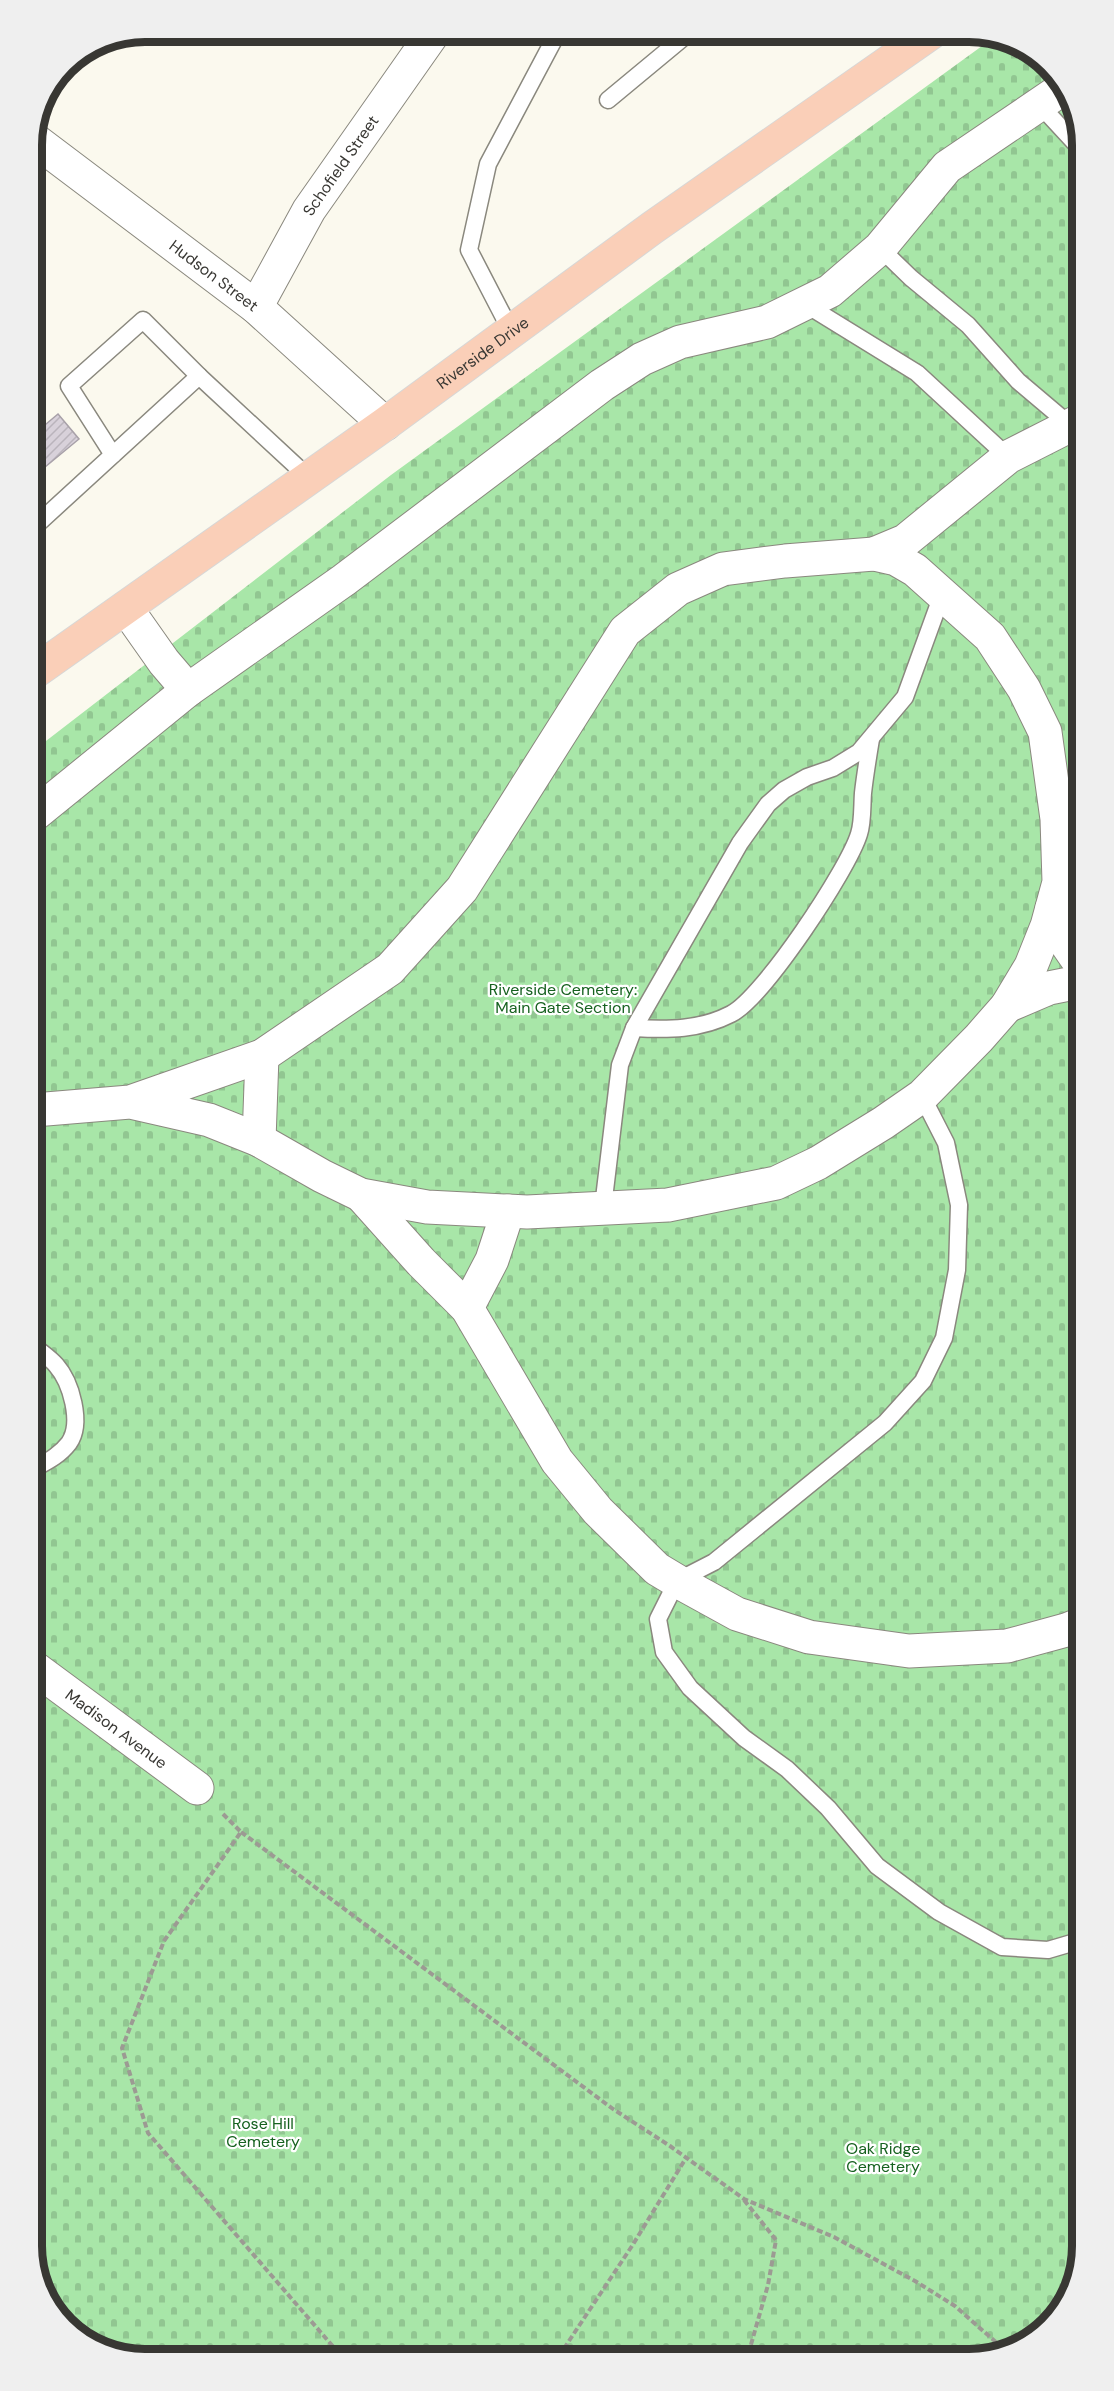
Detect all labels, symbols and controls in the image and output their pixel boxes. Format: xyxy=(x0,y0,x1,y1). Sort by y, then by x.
street label: Schofield Street xyxy=(297,111,383,219)
street label: Hudson Street xyxy=(165,235,263,316)
street label: Riverside Drive xyxy=(432,312,533,393)
park label: Riverside Cemetery: Main Gate Section xyxy=(489,979,637,1018)
street label: Madison Avenue xyxy=(61,1684,172,1773)
park label: Rose Hill Cemetery xyxy=(226,2113,300,2152)
park label: Oak Ridge Cemetery xyxy=(846,2138,920,2177)

